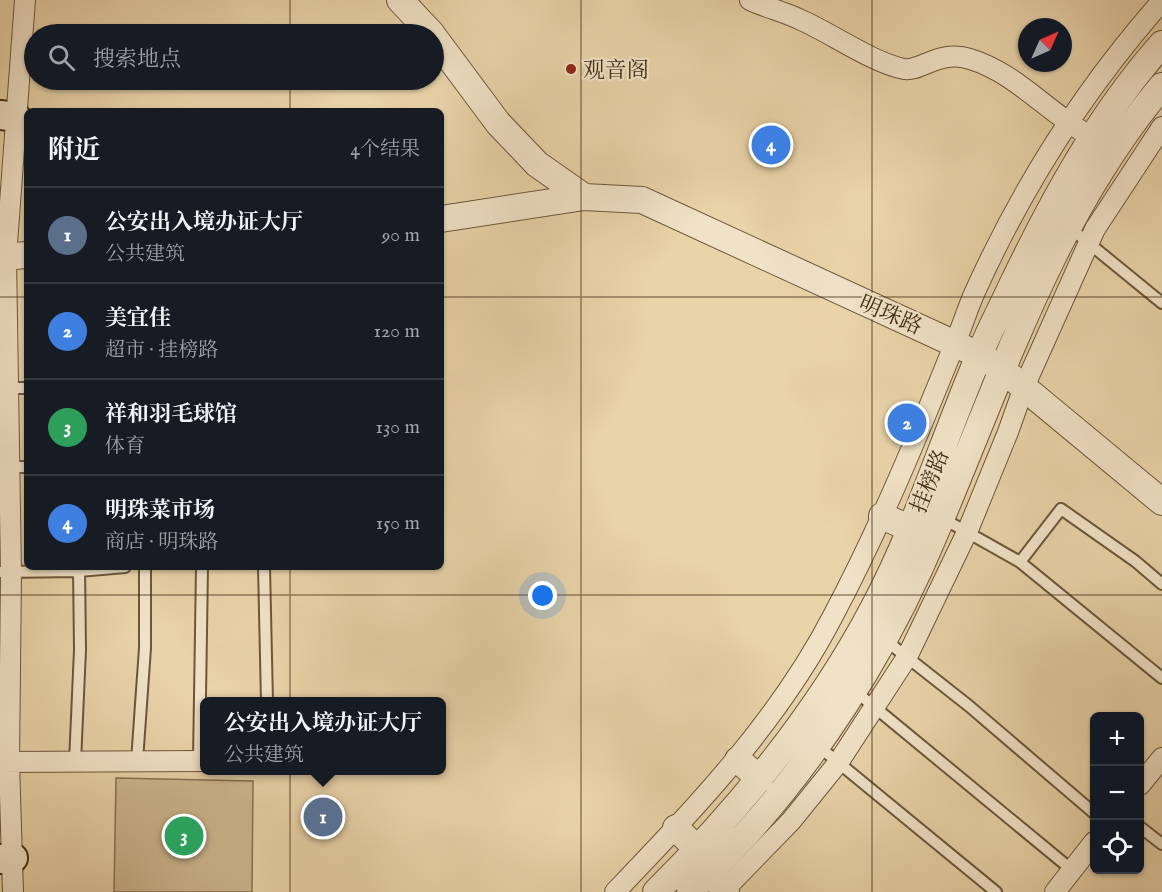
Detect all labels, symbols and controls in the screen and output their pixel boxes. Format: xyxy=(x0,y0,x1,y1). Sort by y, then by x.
north arrow xyxy=(1018,18,1072,72)
search box xyxy=(24,24,444,90)
icon: search xyxy=(45,41,78,74)
text: 搜索地点 xyxy=(93,46,181,74)
place label: 观音阁 xyxy=(583,57,649,85)
marker: 观音阁 xyxy=(564,62,578,76)
pin: 4 xyxy=(752,122,790,168)
text: 附近 xyxy=(48,134,100,167)
text: 4个结果 xyxy=(350,137,420,162)
text: 公安出入境办证大厅 xyxy=(105,209,303,237)
text: 1 xyxy=(64,223,71,248)
text: 90 m xyxy=(382,223,420,248)
text: 公共建筑 xyxy=(105,242,185,267)
street label: 明珠路 xyxy=(854,290,926,342)
text: 美宜佳 xyxy=(105,305,171,333)
text: 2 xyxy=(63,319,72,344)
text: 120 m xyxy=(374,319,420,344)
text: 超市 · 挂榜路 xyxy=(105,338,218,363)
pin: 2 xyxy=(888,400,926,446)
text: 祥和羽毛球馆 xyxy=(105,401,237,429)
text: 3 xyxy=(64,415,71,440)
text: 130 m xyxy=(375,415,420,440)
text: 体育 xyxy=(105,434,145,459)
street label: 挂榜路 xyxy=(906,446,956,518)
text: 明珠菜市场 xyxy=(105,497,215,525)
text: 4 xyxy=(63,511,72,536)
text: 150 m xyxy=(376,511,420,536)
text: 商店 · 明珠路 xyxy=(105,530,218,555)
your location xyxy=(528,581,557,610)
popup xyxy=(200,697,446,775)
text: 公安出入境办证大厅 xyxy=(224,710,422,738)
map controls xyxy=(1090,712,1144,874)
button: + xyxy=(1090,712,1144,766)
text: 公共建筑 xyxy=(224,743,304,768)
button: − xyxy=(1090,766,1144,820)
pin: 1 xyxy=(304,794,342,840)
pin: 3 xyxy=(164,814,204,858)
button: locate xyxy=(1090,820,1144,874)

